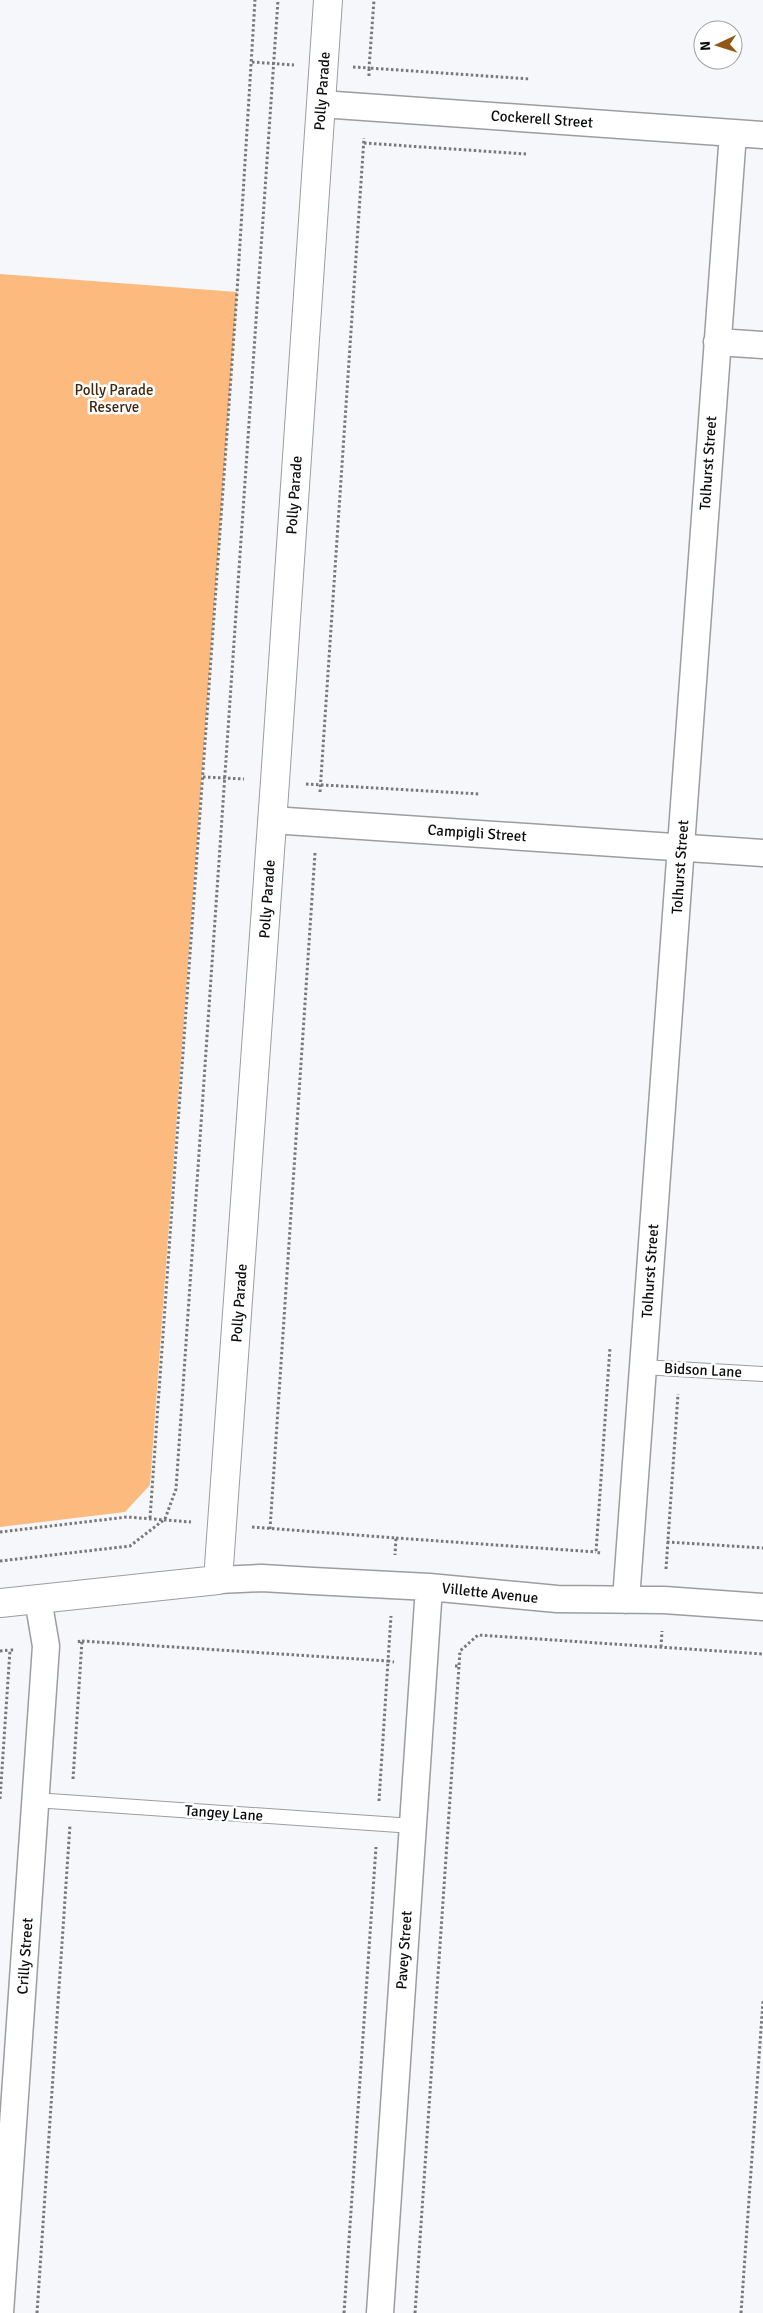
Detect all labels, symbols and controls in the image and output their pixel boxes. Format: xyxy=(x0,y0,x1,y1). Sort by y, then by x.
north arrow xyxy=(693,20,743,70)
text: N xyxy=(697,40,714,51)
street label: Polly Parade xyxy=(310,51,334,131)
street label: Cockerell Street xyxy=(490,106,594,132)
park label: Polly Parade Reserve xyxy=(75,381,153,416)
street label: Tolhurst Street xyxy=(696,415,720,511)
street label: Polly Parade xyxy=(282,455,306,535)
street label: Tolhurst Street xyxy=(668,819,692,915)
street label: Campigli Street xyxy=(427,821,527,845)
street label: Polly Parade xyxy=(255,859,279,939)
street label: Tolhurst Street xyxy=(638,1223,662,1319)
street label: Polly Parade xyxy=(227,1263,251,1343)
street label: Bidson Lane xyxy=(664,1359,742,1381)
street label: Villette Avenue xyxy=(441,1579,539,1607)
street label: Tangey Lane xyxy=(184,1801,264,1825)
street label: Pavey Street xyxy=(392,1910,416,1990)
street label: Crilly Street xyxy=(13,1917,37,1995)

